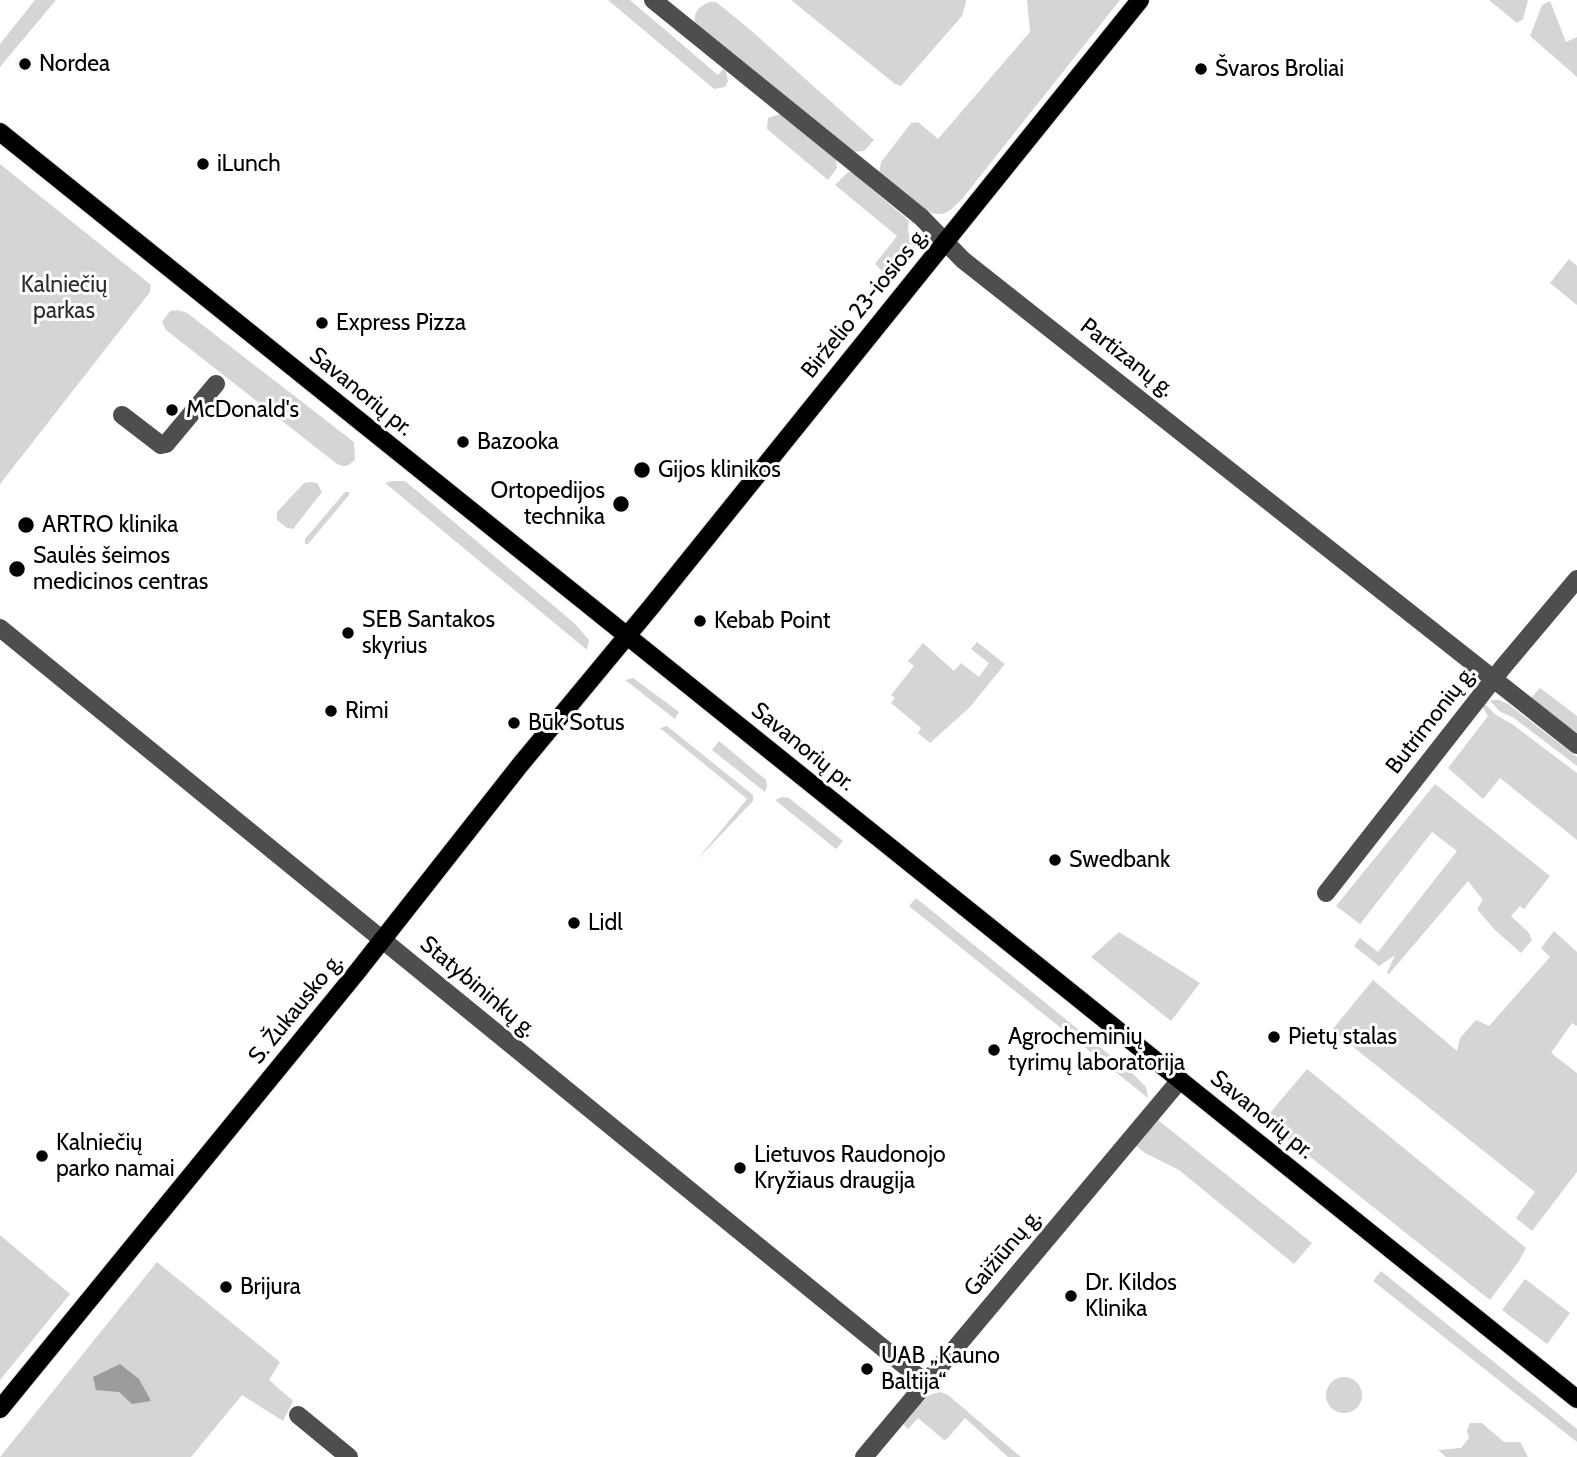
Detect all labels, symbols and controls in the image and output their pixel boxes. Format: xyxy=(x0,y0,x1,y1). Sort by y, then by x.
place label: Nordea xyxy=(39,50,110,78)
place label: Švaros Broliai xyxy=(1215,55,1344,83)
marker: Nordea xyxy=(17,56,33,72)
marker: Švaros Broliai xyxy=(1193,61,1209,77)
place label: iLunch xyxy=(217,150,281,178)
marker: iLunch xyxy=(195,156,211,172)
street label: Birželio 23-iosios g. xyxy=(796,222,934,384)
park label: Kalniečių parkas xyxy=(21,271,107,325)
place label: Express Pizza xyxy=(336,309,466,337)
street label: Partizanų g. xyxy=(1074,313,1180,403)
marker: Express Pizza xyxy=(314,315,330,331)
street label: Savanorių pr. xyxy=(304,342,418,442)
place label: McDonald's xyxy=(186,396,299,424)
marker: McDonald's xyxy=(164,402,180,418)
place label: Bazooka xyxy=(477,428,559,456)
marker: Bazooka xyxy=(455,434,471,450)
place label: Gijos klinikos xyxy=(658,456,781,484)
marker: Gijos klinikos xyxy=(632,460,652,480)
place label: Ortopedijos technika xyxy=(491,477,605,531)
marker: Ortopedijos technika xyxy=(611,494,631,514)
place label: ARTRO klinika xyxy=(42,511,178,539)
marker: ARTRO klinika xyxy=(16,515,36,535)
place label: Saulės šeimos medicinos centras xyxy=(33,542,208,596)
marker: Saulės šeimos medicinos centras xyxy=(7,559,27,579)
place label: SEB Santakos skyrius xyxy=(362,606,495,660)
place label: Kebab Point xyxy=(714,607,831,635)
marker: Kebab Point xyxy=(692,613,708,629)
marker: SEB Santakos skyrius xyxy=(340,625,356,641)
street label: Butrimonių g. xyxy=(1380,660,1482,780)
place label: Rimi xyxy=(345,697,389,725)
street label: Savanorių pr. xyxy=(746,697,860,797)
marker: Rimi xyxy=(323,703,339,719)
place label: Būk Sotus xyxy=(528,709,625,737)
marker: Būk Sotus xyxy=(506,715,522,731)
place label: Swedbank xyxy=(1069,846,1170,874)
marker: Swedbank xyxy=(1047,852,1063,868)
place label: Lidl xyxy=(588,909,623,937)
marker: Lidl xyxy=(566,915,582,931)
street label: Statybininkų g. xyxy=(414,930,542,1044)
street label: S. Žukausko g. xyxy=(243,948,349,1070)
place label: Agrocheminių tyrimų laboratorija xyxy=(1008,1023,1185,1077)
place label: Pietų stalas xyxy=(1288,1023,1397,1051)
marker: Pietų stalas xyxy=(1266,1029,1282,1045)
marker: Agrocheminių tyrimų laboratorija xyxy=(986,1042,1002,1058)
street label: Savanorių pr. xyxy=(1205,1065,1319,1165)
place label: Kalniečių parko namai xyxy=(56,1129,175,1183)
place label: Lietuvos Raudonojo Kryžiaus draugija xyxy=(754,1141,946,1195)
marker: Kalniečių parko namai xyxy=(34,1148,50,1164)
marker: Lietuvos Raudonojo Kryžiaus draugija xyxy=(732,1160,748,1176)
street label: Gaižiūnų g. xyxy=(959,1204,1047,1302)
place label: Dr. Kildos Klinika xyxy=(1085,1269,1177,1323)
place label: Brijura xyxy=(240,1273,301,1301)
marker: Brijura xyxy=(218,1279,234,1295)
marker: Dr. Kildos Klinika xyxy=(1063,1288,1079,1304)
place label: UAB „Kauno Baltija“ xyxy=(881,1342,1000,1396)
marker: UAB „Kauno Baltija“ xyxy=(859,1361,875,1377)

